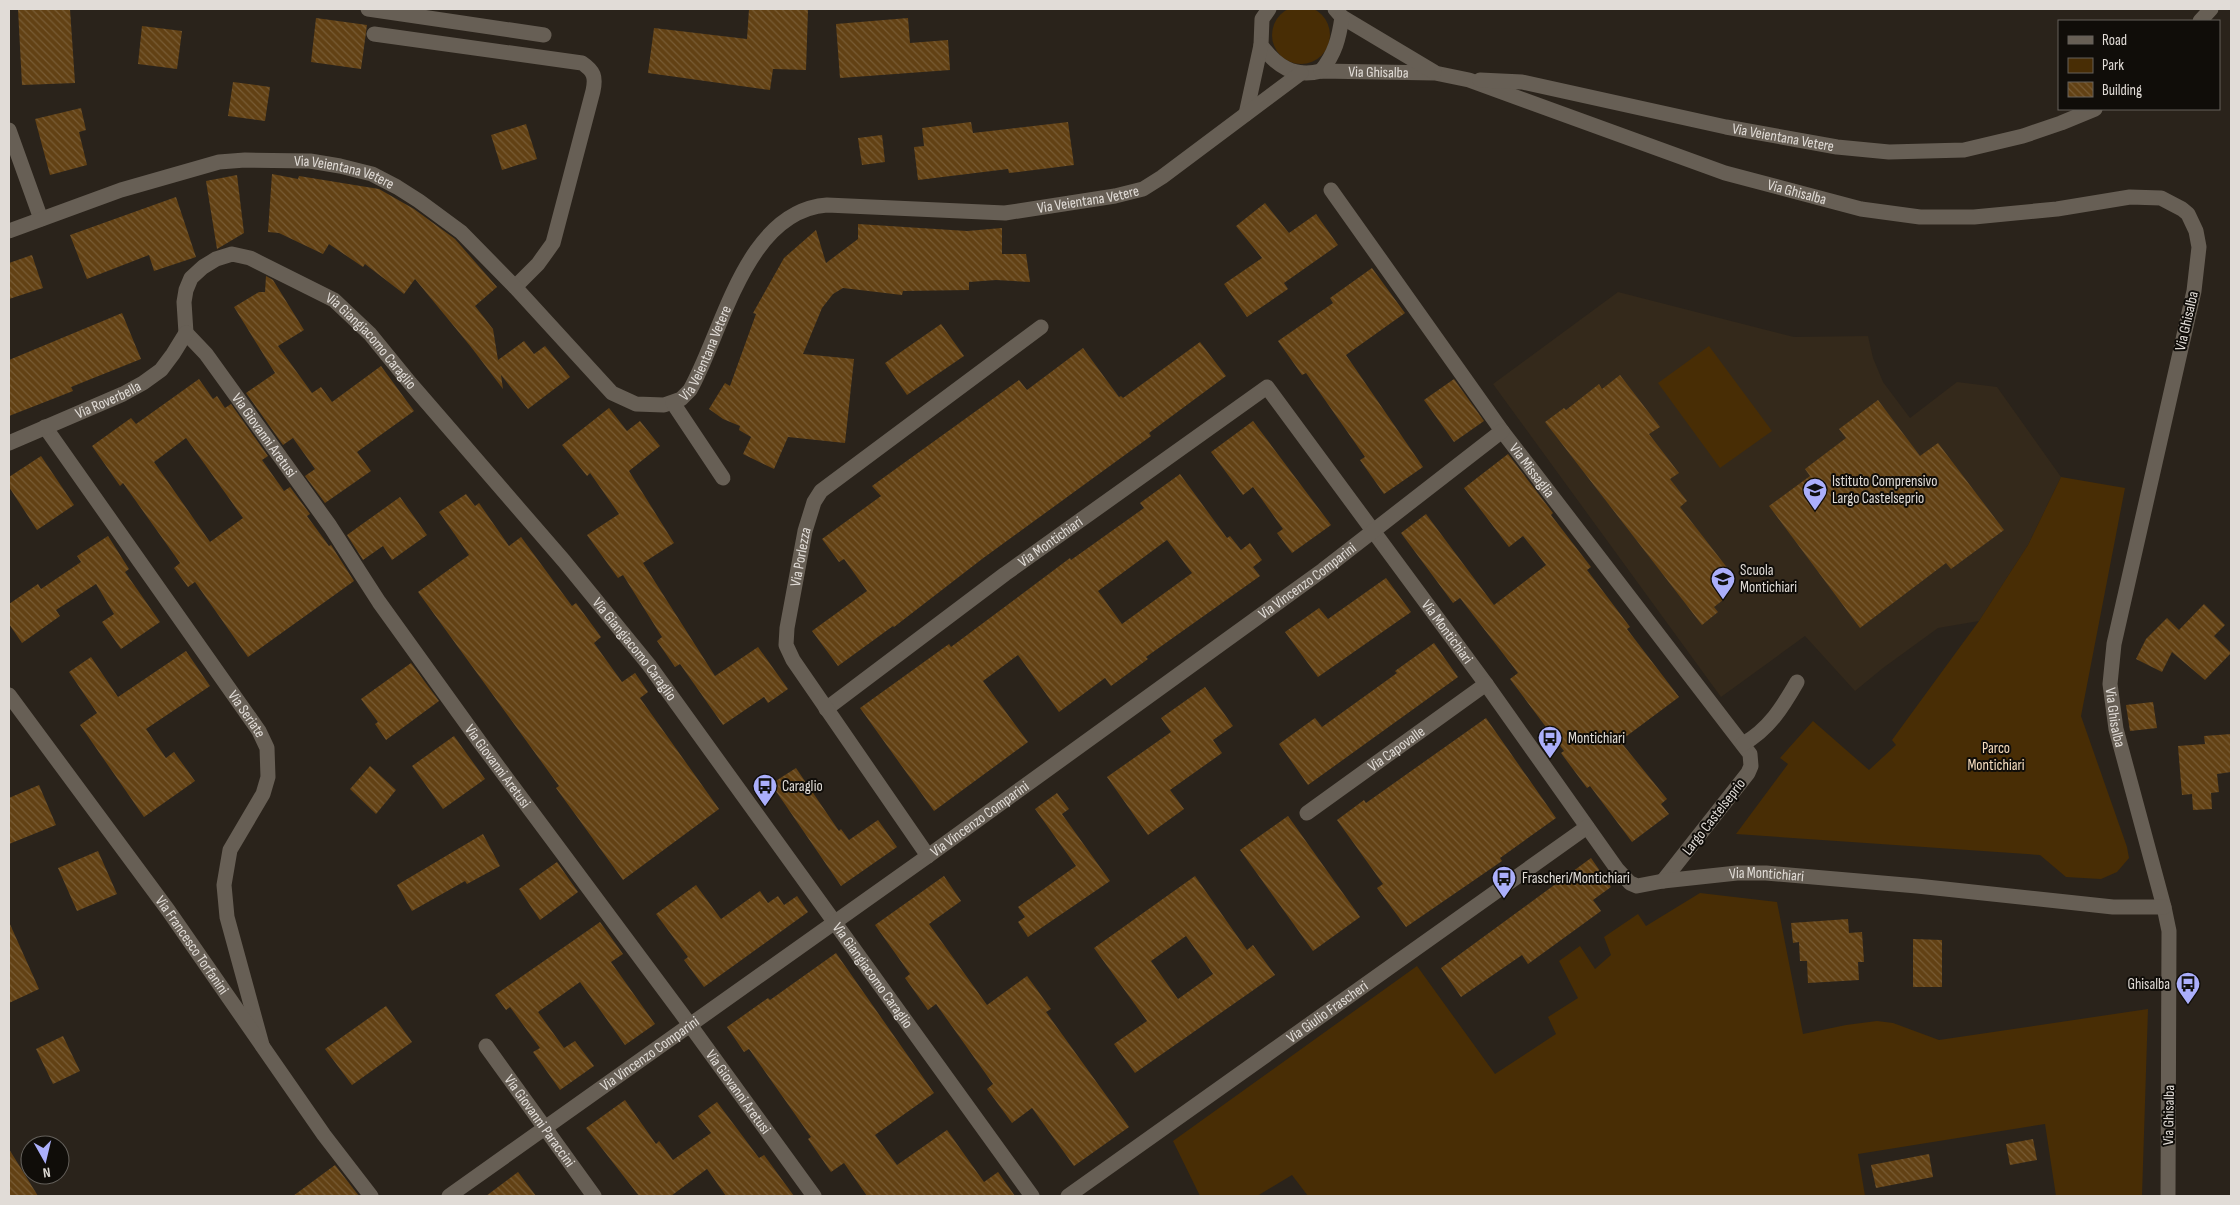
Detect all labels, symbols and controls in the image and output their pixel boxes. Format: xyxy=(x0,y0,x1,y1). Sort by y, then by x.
legend xyxy=(2058,20,2220,110)
text: Road xyxy=(2102,31,2127,50)
text: Park xyxy=(2102,56,2124,75)
street label: Via Ghisalba xyxy=(1348,62,1409,82)
text: Building xyxy=(2102,81,2142,100)
street label: Via Veientana Vetere xyxy=(1731,119,1836,156)
street label: Via Veientana Vetere xyxy=(294,151,398,193)
street label: Via Ghisalba xyxy=(1765,175,1829,209)
street label: Via Veientana Vetere xyxy=(1036,181,1141,217)
street label: Via Giangiacomo Caraglio xyxy=(323,288,421,393)
street label: Via Ghisalba xyxy=(2171,289,2203,353)
street label: Via Veientana Vetere xyxy=(675,302,736,405)
street label: Via Roverbella xyxy=(72,376,144,423)
street label: Via Giovanni Aretusi xyxy=(228,389,301,481)
street label: Via Missaglia xyxy=(1505,439,1559,501)
place label: Istituto Comprensivo Largo Castelseprio xyxy=(1832,472,1938,508)
school or university icon: Istituto Comprensivo Largo Castelseprio xyxy=(1802,477,1828,511)
street label: Via Montichiari xyxy=(1014,512,1087,571)
street label: Via Porlezza xyxy=(785,524,815,588)
street label: Via Vincenzo Comparini xyxy=(1254,538,1360,623)
place label: Scuola Montichiari xyxy=(1740,561,1797,597)
school or university icon: Scuola Montichiari xyxy=(1710,566,1736,600)
street label: Via Giangiacomo Caraglio xyxy=(588,594,681,704)
street label: Via Montichiari xyxy=(1417,596,1477,668)
street label: Via Ghisalba xyxy=(2101,686,2130,750)
street label: Via Seriate xyxy=(224,687,270,740)
street label: Via Giovanni Aretusi xyxy=(461,721,535,812)
street label: Via Capovalle xyxy=(1364,722,1429,776)
bus stop icon: Montichiari xyxy=(1537,725,1563,759)
place label: Montichiari xyxy=(1568,729,1625,748)
park label: Parco Montichiari xyxy=(1967,739,2025,775)
bus stop icon: Caraglio xyxy=(752,773,778,807)
street label: Largo Castelseprio xyxy=(1678,775,1750,859)
place label: Caraglio xyxy=(782,777,823,796)
street label: Via Vincenzo Comparini xyxy=(926,777,1033,861)
street label: Via Montichiari xyxy=(1728,864,1805,886)
bus stop icon: Frascheri/Montichiari xyxy=(1491,865,1517,899)
place label: Frascheri/Montichiari xyxy=(1522,869,1630,888)
street label: Via Francesco Torfanini xyxy=(151,892,233,998)
street label: Via Giangiacomo Caraglio xyxy=(828,919,917,1032)
bus stop icon: Ghisalba xyxy=(2175,971,2201,1005)
place label: Ghisalba xyxy=(2127,975,2170,994)
street label: Via Giulio Frascheri xyxy=(1283,976,1372,1047)
street label: Via Vincenzo Comparini xyxy=(596,1012,703,1095)
street label: Via Giovanni Aretusi xyxy=(702,1046,775,1138)
street label: Via Giovanni Paraccini xyxy=(500,1071,580,1171)
street label: Via Ghisalba xyxy=(2159,1084,2179,1145)
north arrow xyxy=(20,1135,70,1185)
text: N xyxy=(42,1163,52,1181)

